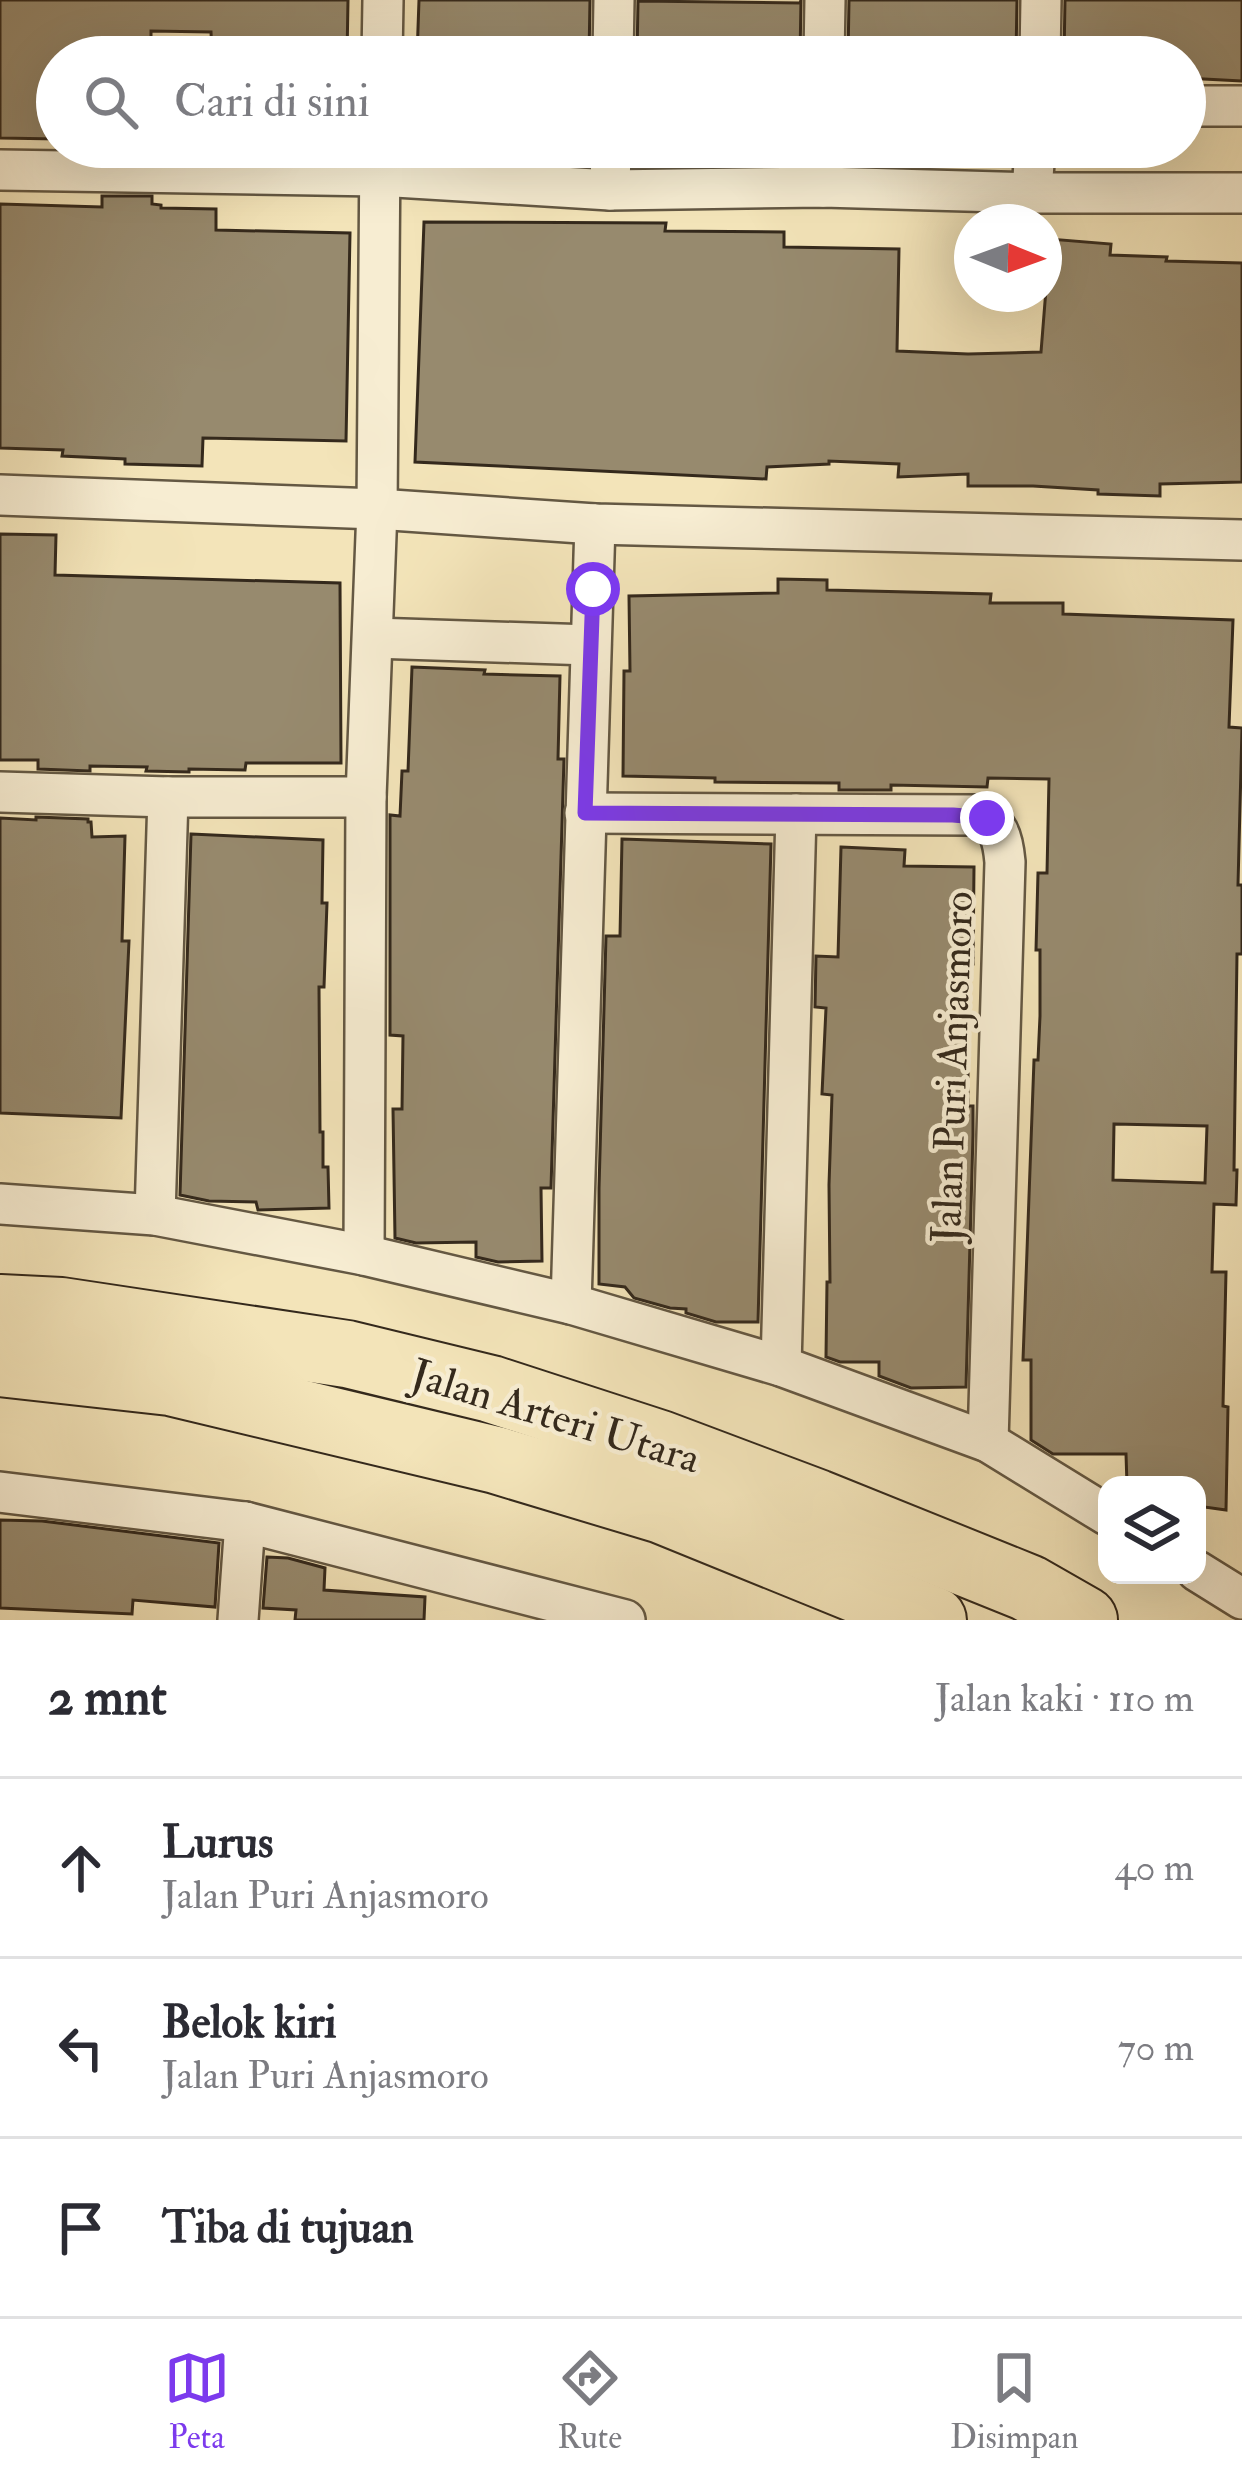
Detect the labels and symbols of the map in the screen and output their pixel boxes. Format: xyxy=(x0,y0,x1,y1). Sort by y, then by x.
north arrow xyxy=(954,204,1062,312)
route start xyxy=(566,562,620,616)
route end xyxy=(960,791,1014,845)
street label: Jalan Puri Anjasmoro xyxy=(921,890,985,1245)
street label: Jalan Arteri Utara xyxy=(404,1348,707,1486)

